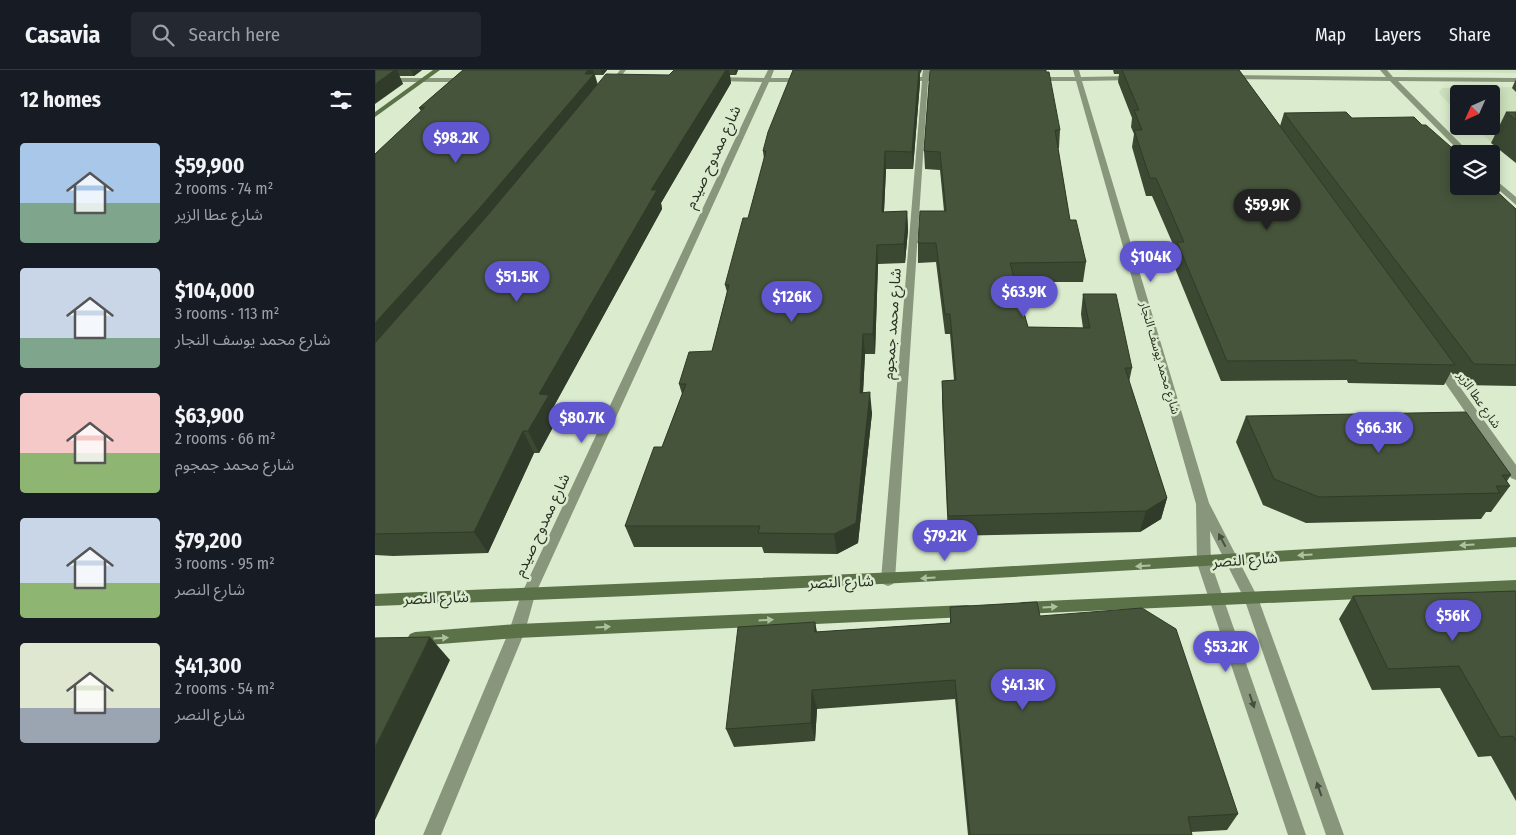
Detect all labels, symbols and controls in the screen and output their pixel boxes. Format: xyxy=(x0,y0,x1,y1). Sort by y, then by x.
search box xyxy=(131,12,481,57)
text: Casavia xyxy=(25,21,101,49)
icon: search xyxy=(149,21,177,49)
text: Search here xyxy=(189,23,280,46)
text: Map xyxy=(1315,24,1346,46)
text: Layers xyxy=(1374,24,1421,46)
text: Share xyxy=(1449,24,1491,46)
north arrow xyxy=(1450,85,1500,135)
map controls xyxy=(1450,85,1500,195)
icon: filters xyxy=(327,86,355,114)
text: 12 homes xyxy=(20,87,101,113)
street label: شارع ممدوح صيدم xyxy=(681,102,748,213)
pin: $98.2K xyxy=(415,122,497,164)
text: $98.2K xyxy=(434,128,478,147)
button: layers xyxy=(1450,145,1500,195)
text: $59,900 xyxy=(175,153,244,179)
icon: home xyxy=(60,163,120,223)
text: 2 rooms · 74 m² xyxy=(175,179,273,198)
pin: $59.9K xyxy=(1226,189,1308,231)
text: $59.9K xyxy=(1245,195,1289,214)
text: شارع عطا الزير xyxy=(175,205,263,224)
pin: $104K xyxy=(1116,240,1186,283)
text: $104K xyxy=(1131,247,1171,266)
pin: $51.5K xyxy=(476,260,558,303)
text: $51.5K xyxy=(496,267,538,286)
street label: شارع محمد جمجوم xyxy=(879,267,908,381)
pin: $63.9K xyxy=(983,276,1065,318)
text: $104,000 xyxy=(175,278,255,304)
pin: $126K xyxy=(757,280,827,323)
text: $63.9K xyxy=(1002,282,1046,301)
text: $126K xyxy=(772,287,812,306)
icon: home xyxy=(60,288,120,348)
street label: شارع محمد يوسف النجار xyxy=(1135,299,1183,417)
text: 3 rooms · 113 m² xyxy=(175,304,279,323)
text: شارع محمد يوسف النجار xyxy=(175,330,330,349)
street label: شارع عطا الزير xyxy=(1452,368,1504,432)
pin: $80.7K xyxy=(541,402,623,444)
text: $63,900 xyxy=(175,403,244,429)
text: $80.7K xyxy=(560,408,604,427)
pin: $66.3K xyxy=(1338,412,1420,454)
icon: home xyxy=(60,413,120,473)
text: $66.3K xyxy=(1356,418,1402,437)
text: 2 rooms · 66 m² xyxy=(175,429,275,448)
text: شارع محمد جمجوم xyxy=(175,455,294,474)
street label: شارع ممدوح صيدم xyxy=(510,470,577,581)
pin: $79.2K xyxy=(904,520,986,562)
text: $79.2K xyxy=(923,526,967,545)
text: $79,200 xyxy=(175,528,242,554)
one-way arrow xyxy=(1218,533,1226,547)
icon: home xyxy=(60,538,120,598)
one-way arrow xyxy=(1459,542,1475,550)
street label: شارع النصر xyxy=(1211,549,1279,574)
one-way arrow xyxy=(1297,552,1313,560)
text: 3 rooms · 95 m² xyxy=(175,554,275,573)
one-way arrow xyxy=(1135,563,1151,571)
street label: شارع النصر xyxy=(807,572,874,595)
one-way arrow xyxy=(920,574,936,582)
text: شارع النصر xyxy=(175,580,245,599)
street label: شارع النصر xyxy=(402,588,469,611)
pin: $56K xyxy=(1423,600,1483,642)
one-way arrow xyxy=(1043,603,1059,611)
text: $56K xyxy=(1436,606,1470,625)
one-way arrow xyxy=(758,615,774,623)
one-way arrow xyxy=(596,623,612,631)
pin: $53.2K xyxy=(1185,630,1267,673)
one-way arrow xyxy=(433,633,449,641)
text: $53.2K xyxy=(1204,637,1248,656)
text: $41,300 xyxy=(175,653,242,679)
icon: home xyxy=(60,663,120,723)
pin: $41.3K xyxy=(982,668,1064,711)
text: $41.3K xyxy=(1002,675,1044,694)
text: 2 rooms · 54 m² xyxy=(175,679,275,698)
one-way arrow xyxy=(1248,694,1256,709)
text: شارع النصر xyxy=(175,705,245,724)
one-way arrow xyxy=(1315,781,1323,796)

